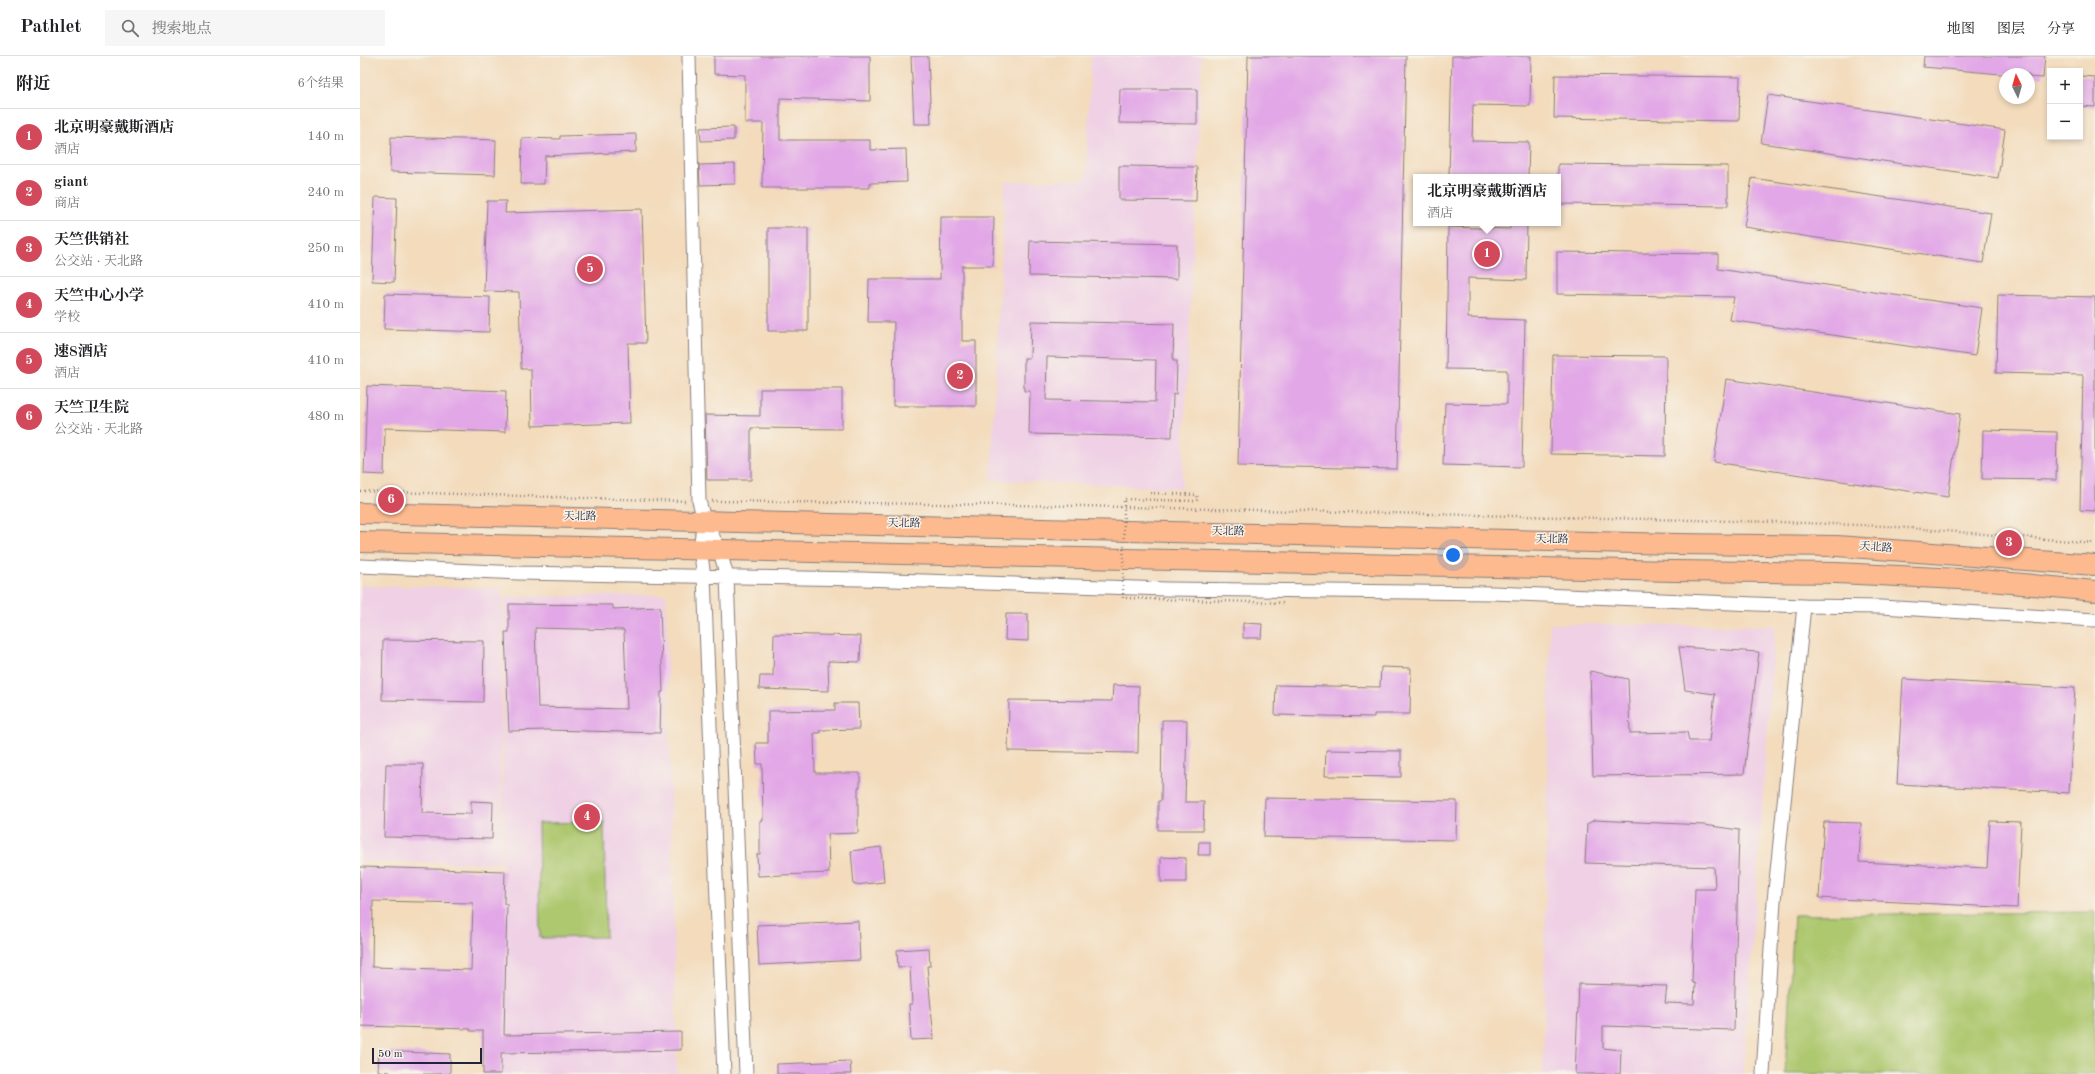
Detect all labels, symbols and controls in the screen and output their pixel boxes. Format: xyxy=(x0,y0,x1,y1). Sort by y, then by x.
search box xyxy=(105,10,385,46)
icon: search xyxy=(119,17,141,39)
text: Pathlet xyxy=(20,18,81,37)
text: 搜索地点 xyxy=(151,22,211,37)
text: 地图 xyxy=(1947,22,1975,36)
text: 图层 xyxy=(1997,22,2025,36)
text: 分享 xyxy=(2047,22,2075,36)
north arrow xyxy=(1999,68,2035,104)
map controls xyxy=(2047,68,2083,140)
button: + xyxy=(2047,68,2083,104)
text: 附近 xyxy=(16,76,50,93)
text: 6个结果 xyxy=(297,77,344,90)
button: − xyxy=(2047,104,2083,140)
text: 北京明豪戴斯酒店 xyxy=(54,121,174,136)
text: 1 xyxy=(25,130,33,143)
text: 140 m xyxy=(307,130,344,143)
text: 酒店 xyxy=(54,143,80,156)
popup xyxy=(1413,174,1561,226)
text: giant xyxy=(54,175,88,190)
text: 北京明豪戴斯酒店 xyxy=(1427,185,1547,200)
text: 2 xyxy=(25,186,33,199)
text: 240 m xyxy=(307,186,344,199)
text: 商店 xyxy=(54,197,80,210)
text: 酒店 xyxy=(1427,207,1453,220)
text: 天竺供销社 xyxy=(54,233,129,248)
pin: 1 xyxy=(1474,239,1500,269)
text: 3 xyxy=(25,242,33,255)
text: 250 m xyxy=(307,242,344,255)
pin: 5 xyxy=(577,254,603,284)
text: 公交站 · 天北路 xyxy=(54,255,143,268)
text: 天竺中心小学 xyxy=(54,289,144,304)
text: 4 xyxy=(25,298,33,311)
text: 410 m xyxy=(307,298,344,311)
text: 学校 xyxy=(54,311,80,324)
text: 速8酒店 xyxy=(54,345,108,360)
text: 5 xyxy=(25,354,33,367)
text: 410 m xyxy=(307,354,344,367)
pin: 2 xyxy=(947,361,973,391)
text: 酒店 xyxy=(54,367,80,380)
text: 天竺卫生院 xyxy=(54,401,129,416)
text: 6 xyxy=(25,410,33,423)
text: 480 m xyxy=(307,410,344,423)
text: 公交站 · 天北路 xyxy=(54,423,143,436)
pin: 6 xyxy=(378,485,404,515)
street label: 天北路 xyxy=(563,509,597,523)
street label: 天北路 xyxy=(887,516,921,530)
street label: 天北路 xyxy=(1211,524,1245,538)
pin: 3 xyxy=(1996,528,2022,558)
street label: 天北路 xyxy=(1535,532,1569,546)
street label: 天北路 xyxy=(1859,539,1893,555)
your location xyxy=(1443,545,1463,565)
pin: 4 xyxy=(574,802,600,832)
scale bar xyxy=(372,1046,482,1065)
text: 50 m xyxy=(378,1049,403,1060)

